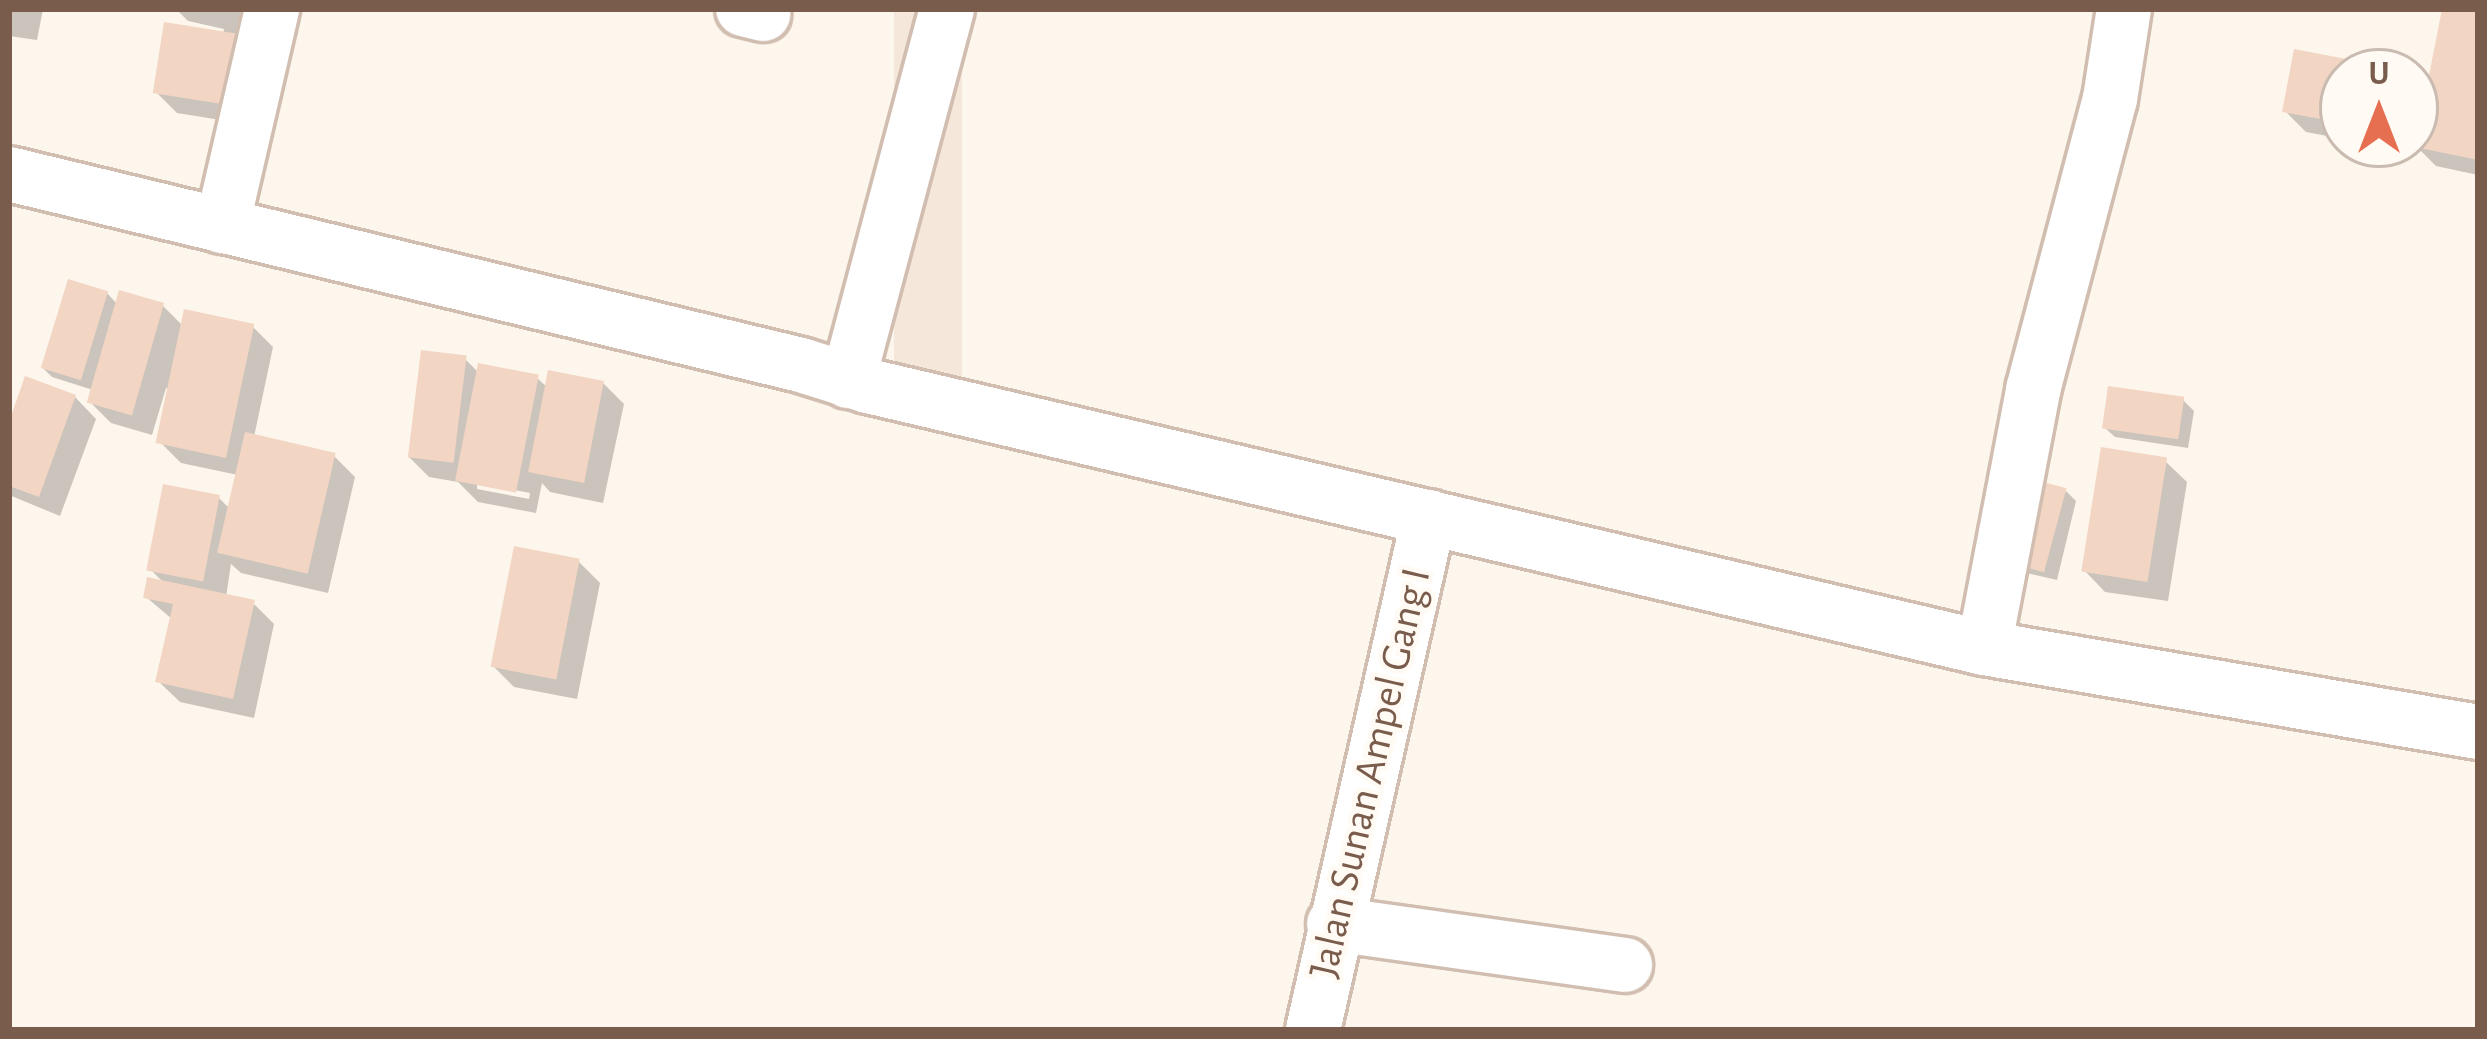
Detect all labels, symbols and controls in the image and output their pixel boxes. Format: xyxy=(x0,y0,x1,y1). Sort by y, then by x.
north arrow xyxy=(2319,48,2439,168)
text: U xyxy=(2368,58,2390,91)
street label: Jalan Sunan Ampel Gang I xyxy=(1298,563,1442,983)

